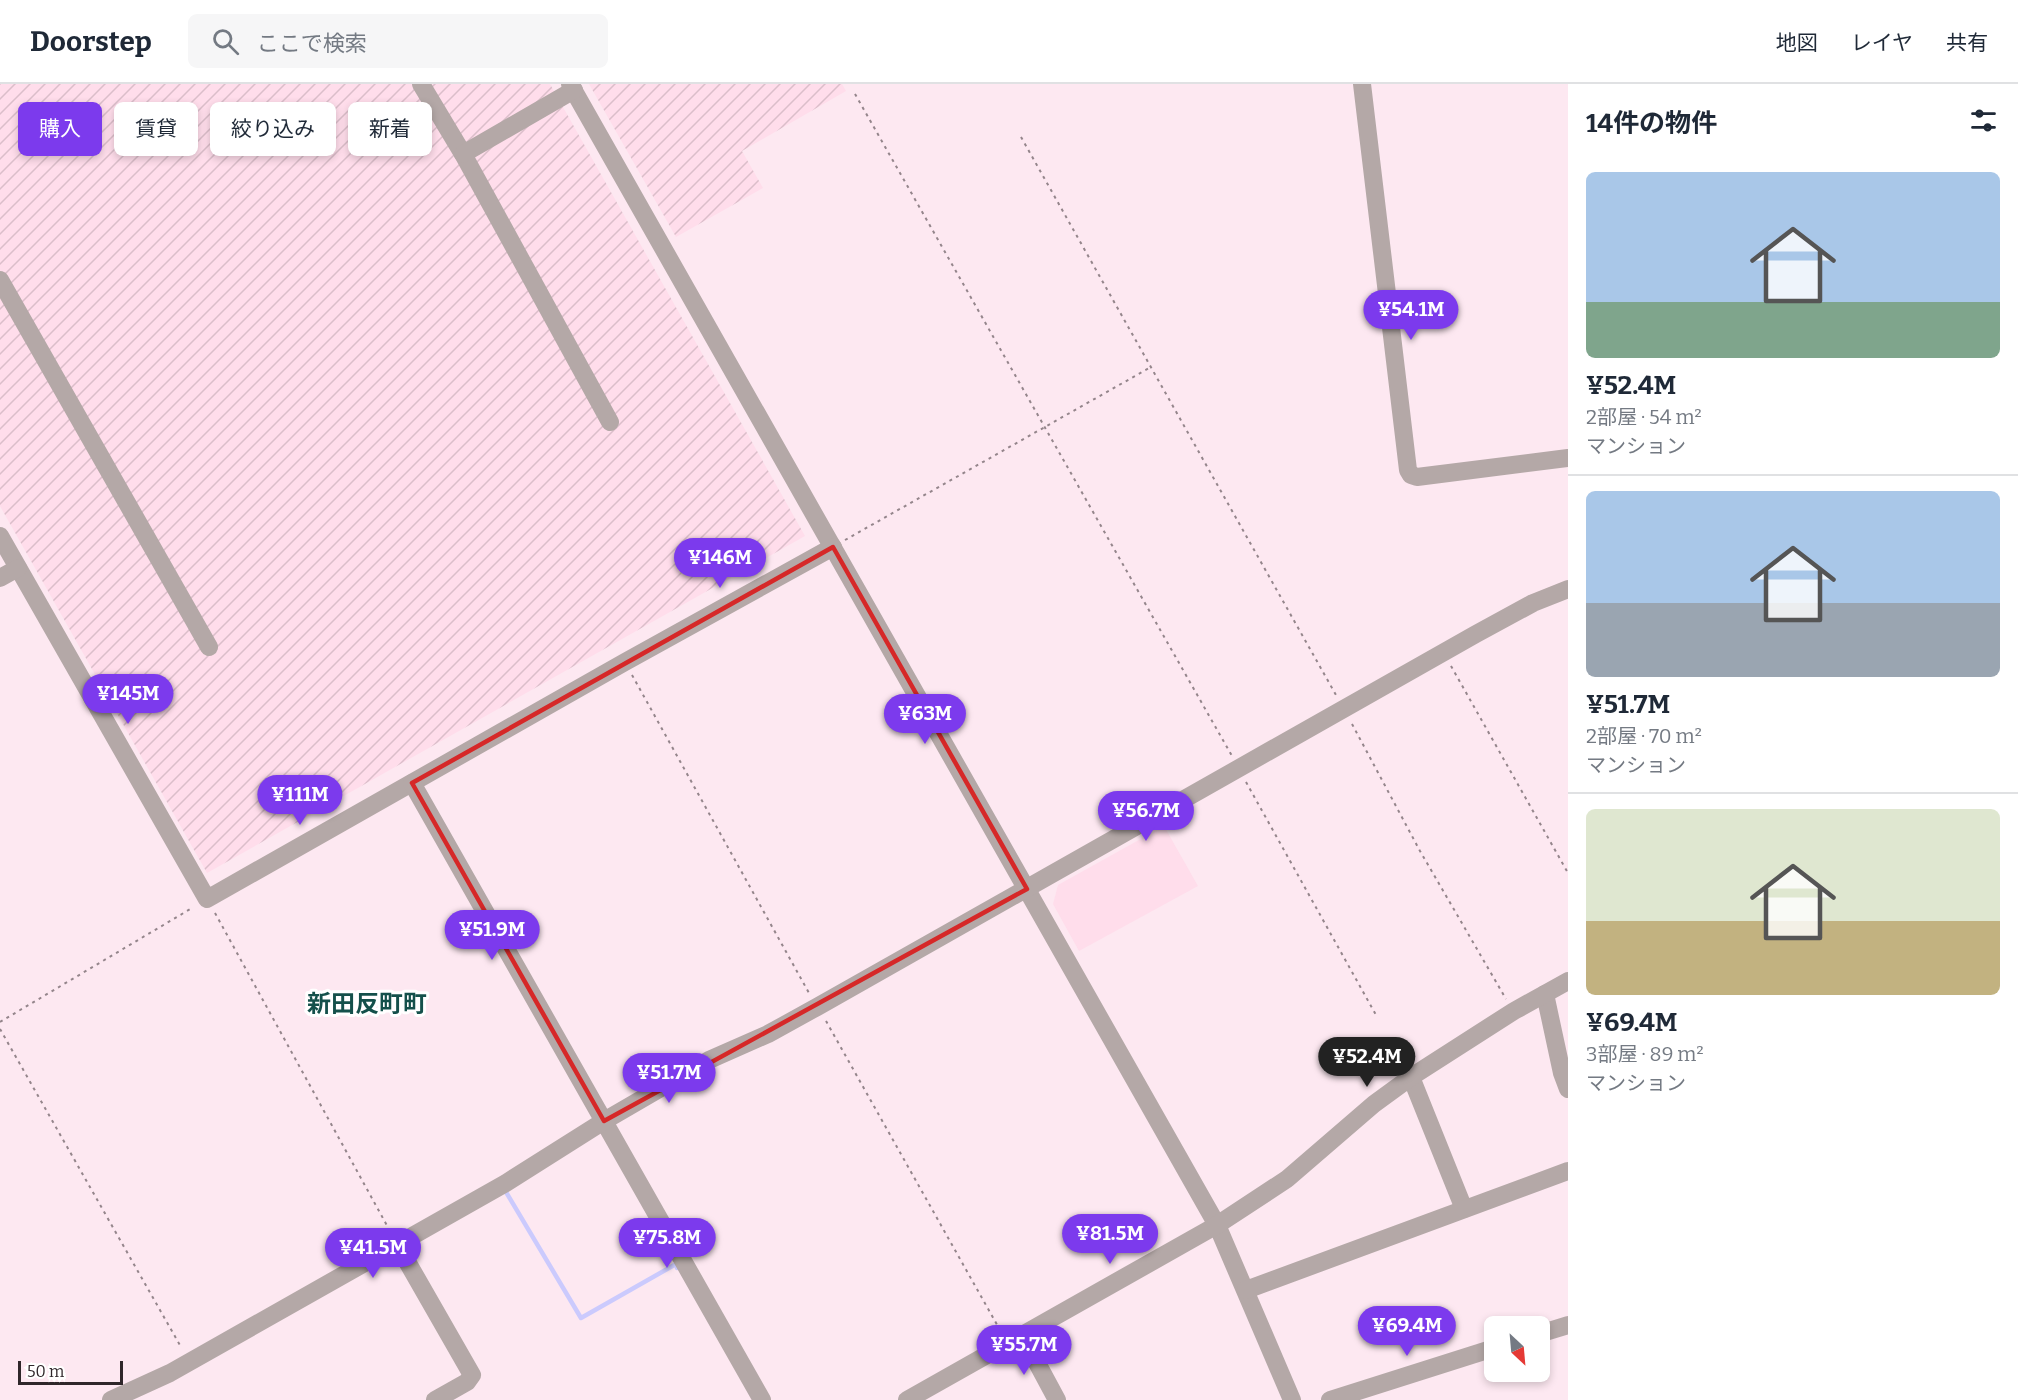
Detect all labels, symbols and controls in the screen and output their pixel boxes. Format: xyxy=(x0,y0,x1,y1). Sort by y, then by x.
search box xyxy=(188,14,608,68)
text: Doorstep xyxy=(30,25,152,58)
icon: search xyxy=(209,25,242,58)
text: ここで検索 xyxy=(257,30,367,57)
text: 地図 xyxy=(1776,30,1818,56)
text: レイヤ xyxy=(1851,30,1913,56)
text: 共有 xyxy=(1946,30,1988,56)
chip: 購入 xyxy=(18,102,102,156)
chip: 賃貸 xyxy=(114,102,198,156)
chip: 絞り込み xyxy=(210,102,336,156)
chip: 新着 xyxy=(348,102,432,156)
icon: filters xyxy=(1967,104,2000,137)
text: 14件の物件 xyxy=(1586,108,1717,139)
icon: home xyxy=(1739,211,1847,319)
pin: ¥54.1M xyxy=(1362,290,1460,341)
text: ¥54.1M xyxy=(1377,297,1445,321)
text: ¥52.4M xyxy=(1586,370,1676,401)
text: 2部屋 · 54 m² xyxy=(1586,405,1702,429)
text: マンション xyxy=(1586,434,1686,458)
icon: home xyxy=(1739,530,1847,638)
pin: ¥146M xyxy=(678,538,762,589)
text: ¥146M xyxy=(688,545,752,569)
pin: ¥145M xyxy=(86,674,170,725)
text: ¥145M xyxy=(96,681,160,705)
text: ¥51.7M xyxy=(1586,689,1670,720)
pin: ¥63M xyxy=(889,694,961,745)
text: ¥63M xyxy=(898,701,952,725)
text: 2部屋 · 70 m² xyxy=(1586,724,1702,748)
text: マンション xyxy=(1586,753,1686,777)
pin: ¥111M xyxy=(258,775,342,826)
text: ¥111M xyxy=(271,782,329,806)
pin: ¥56.7M xyxy=(1097,791,1195,842)
text: ¥56.7M xyxy=(1112,798,1180,822)
icon: home xyxy=(1739,848,1847,956)
pin: ¥51.9M xyxy=(443,910,541,961)
text: ¥51.9M xyxy=(459,917,525,941)
district label: 新田反町町 xyxy=(307,990,427,1018)
text: ¥69.4M xyxy=(1586,1007,1678,1038)
pin: ¥52.4M xyxy=(1318,1037,1416,1088)
text: 3部屋 · 89 m² xyxy=(1586,1042,1704,1066)
text: ¥52.4M xyxy=(1332,1044,1402,1068)
pin: ¥51.7M xyxy=(620,1053,718,1104)
text: ¥51.7M xyxy=(637,1060,701,1084)
text: マンション xyxy=(1586,1071,1686,1095)
pin: ¥81.5M xyxy=(1061,1214,1159,1265)
pin: ¥75.8M xyxy=(618,1218,716,1269)
text: ¥81.5M xyxy=(1076,1221,1144,1245)
text: ¥75.8M xyxy=(633,1225,701,1249)
pin: ¥41.5M xyxy=(324,1228,422,1279)
text: ¥41.5M xyxy=(339,1235,407,1259)
pin: ¥69.4M xyxy=(1358,1306,1456,1357)
text: ¥69.4M xyxy=(1372,1313,1442,1337)
north arrow xyxy=(1484,1316,1550,1382)
map controls xyxy=(1484,1316,1550,1382)
pin: ¥55.7M xyxy=(975,1325,1073,1376)
text: ¥55.7M xyxy=(991,1332,1057,1356)
scale bar xyxy=(18,1358,123,1386)
text: 50 m xyxy=(27,1362,64,1381)

